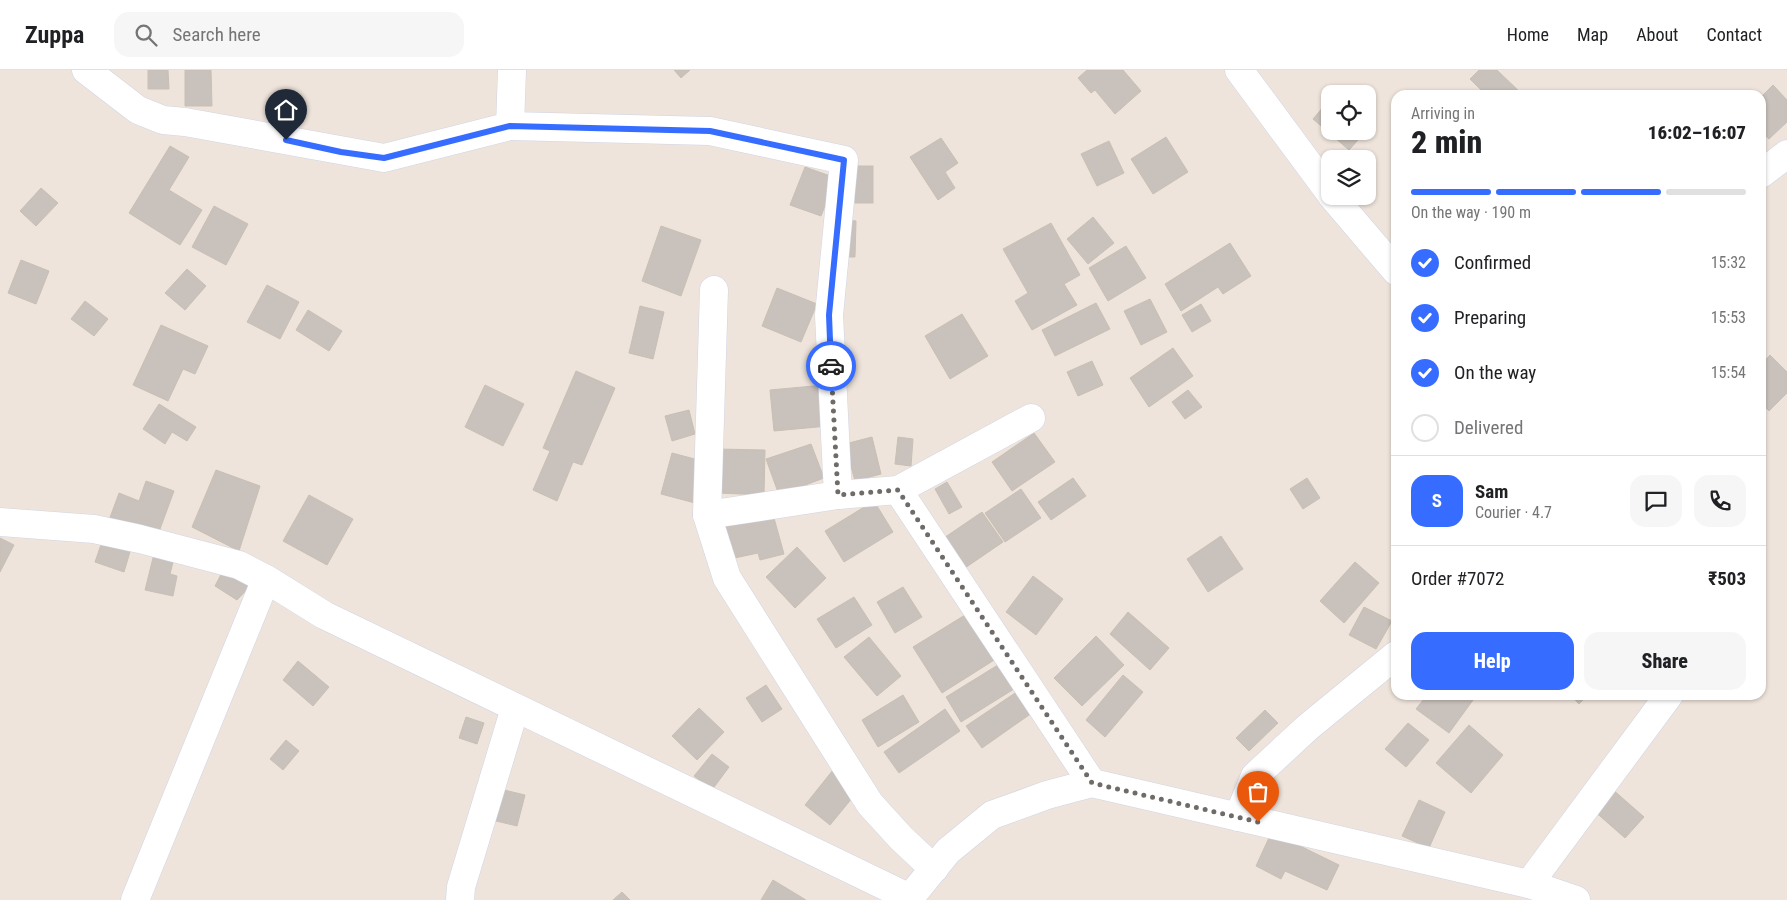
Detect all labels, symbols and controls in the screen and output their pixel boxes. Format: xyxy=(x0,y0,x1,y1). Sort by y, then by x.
search box xyxy=(114,12,464,57)
text: Zuppa xyxy=(25,21,84,49)
icon: search xyxy=(132,21,160,49)
text: Search here xyxy=(172,23,261,46)
text: Home xyxy=(1507,24,1549,45)
text: Map xyxy=(1577,24,1608,45)
text: About xyxy=(1636,24,1678,45)
text: Contact xyxy=(1706,24,1762,45)
map controls xyxy=(1321,85,1376,205)
button: locate xyxy=(1321,85,1376,140)
pin xyxy=(265,89,307,140)
icon: home xyxy=(272,96,300,124)
text: Arriving in xyxy=(1411,104,1475,123)
text: 16:02–16:07 xyxy=(1648,121,1746,144)
text: 2 min xyxy=(1411,123,1482,161)
button: layers xyxy=(1321,150,1376,205)
text: On the way · 190 m xyxy=(1411,203,1531,222)
icon: check xyxy=(1411,249,1439,277)
text: Confirmed xyxy=(1454,251,1531,274)
text: 15:32 xyxy=(1711,253,1746,272)
icon: check xyxy=(1411,304,1439,332)
text: Preparing xyxy=(1454,306,1526,329)
text: 15:53 xyxy=(1711,308,1746,327)
courier xyxy=(806,341,856,391)
icon: car xyxy=(817,352,845,380)
icon: check xyxy=(1411,359,1439,387)
text: On the way xyxy=(1454,361,1536,384)
text: 15:54 xyxy=(1711,363,1746,382)
text: Delivered xyxy=(1454,416,1523,439)
button: chat xyxy=(1630,475,1682,527)
button: phone xyxy=(1694,475,1746,527)
text: Sam xyxy=(1475,480,1508,503)
text: S xyxy=(1432,489,1442,512)
text: Courier · 4.7 xyxy=(1475,503,1552,522)
text: Order #7072 xyxy=(1411,567,1504,590)
text: ₹503 xyxy=(1708,567,1746,590)
button: Help xyxy=(1411,632,1574,690)
button: Share xyxy=(1584,632,1746,690)
pin xyxy=(1237,771,1279,822)
icon: bag xyxy=(1244,778,1272,806)

